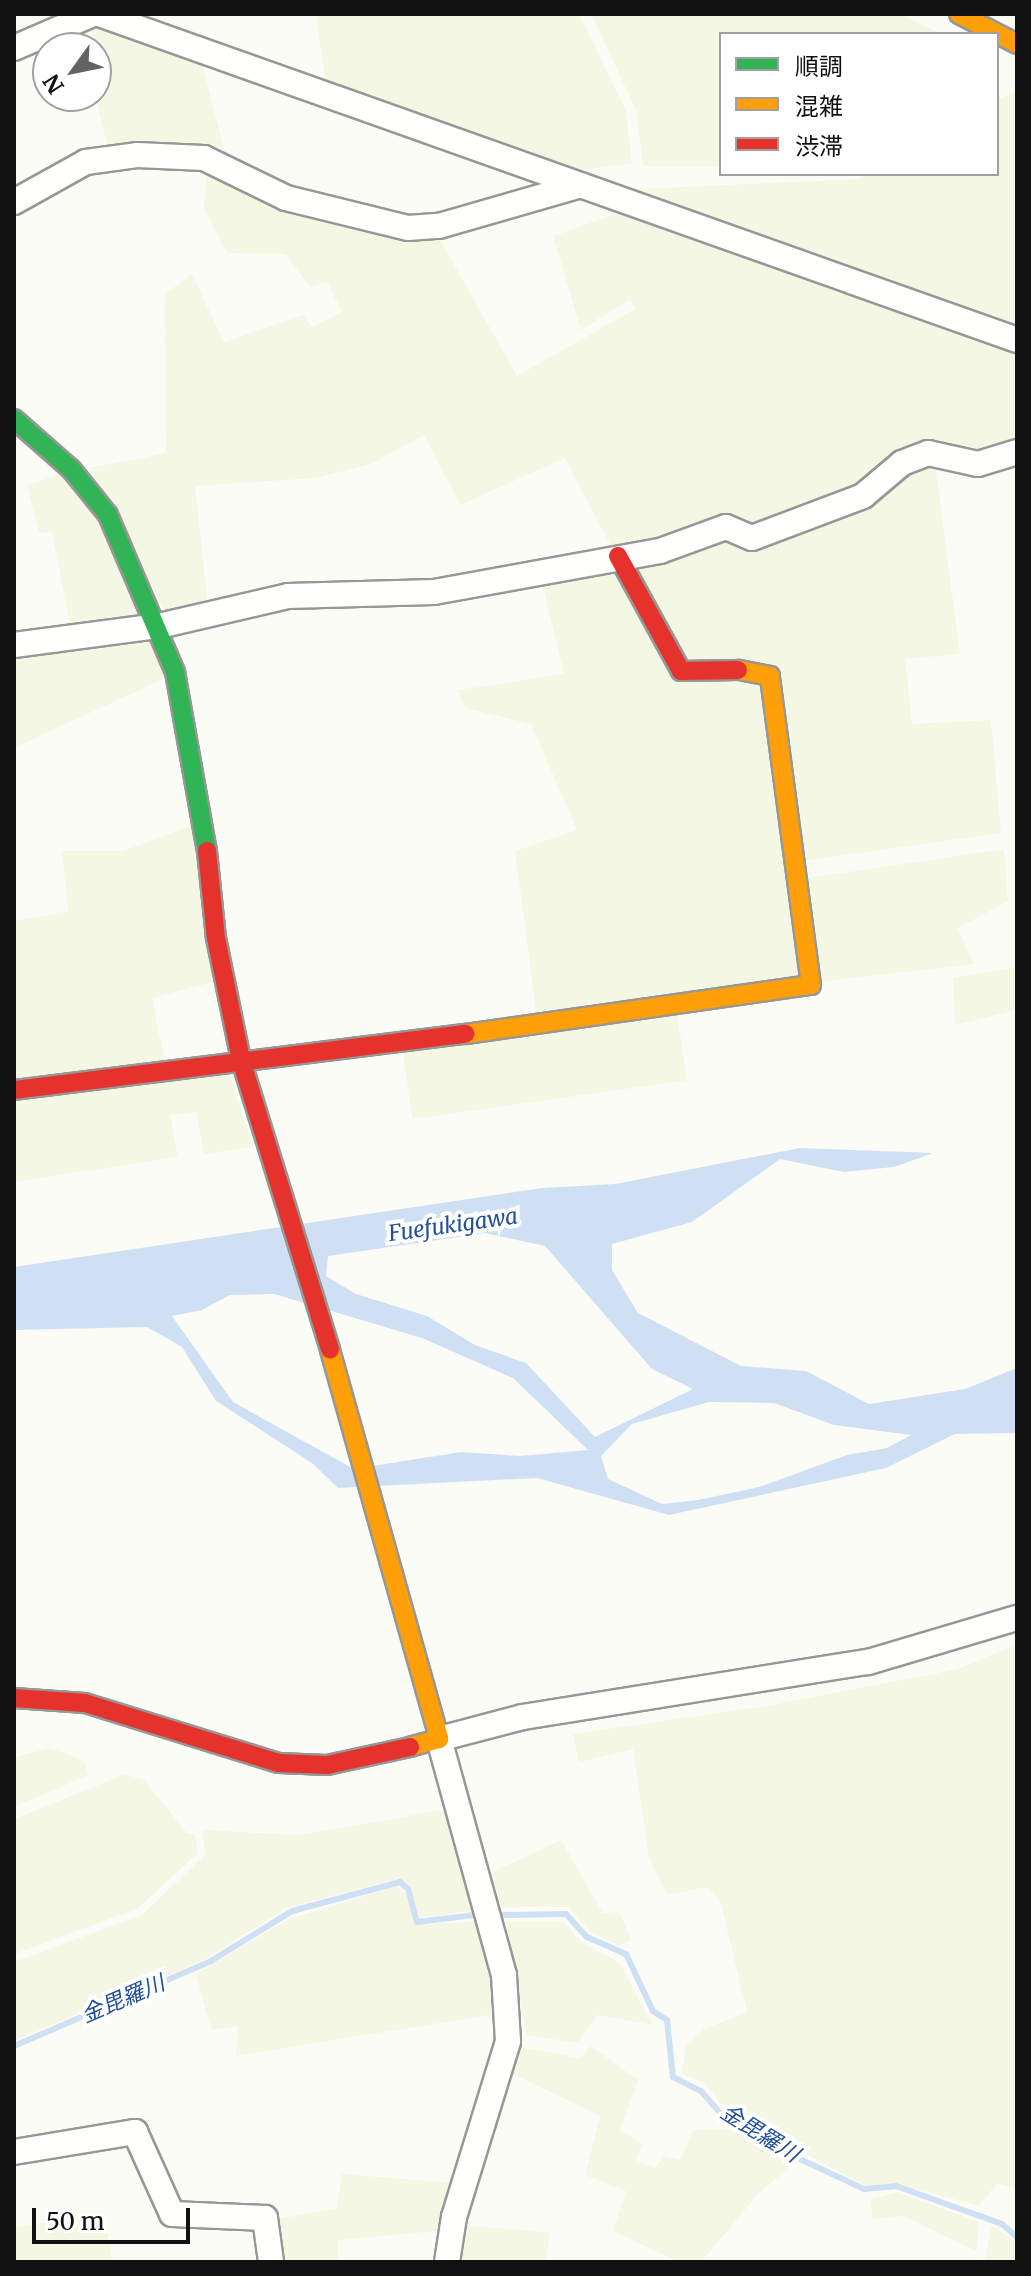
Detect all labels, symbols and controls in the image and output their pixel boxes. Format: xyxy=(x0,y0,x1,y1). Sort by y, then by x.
north arrow xyxy=(32,32,112,112)
legend xyxy=(719,32,999,176)
text: 順調 xyxy=(795,51,843,82)
text: N xyxy=(37,69,70,99)
text: 混雑 xyxy=(795,91,843,122)
text: 渋滞 xyxy=(795,131,843,162)
water label: Fuefukigawa xyxy=(387,1203,519,1247)
water label: 金毘羅川 xyxy=(77,1970,169,2028)
water label: 金毘羅川 xyxy=(716,2098,804,2168)
scale bar xyxy=(36,2192,194,2242)
text: 50 m xyxy=(46,2206,105,2237)

